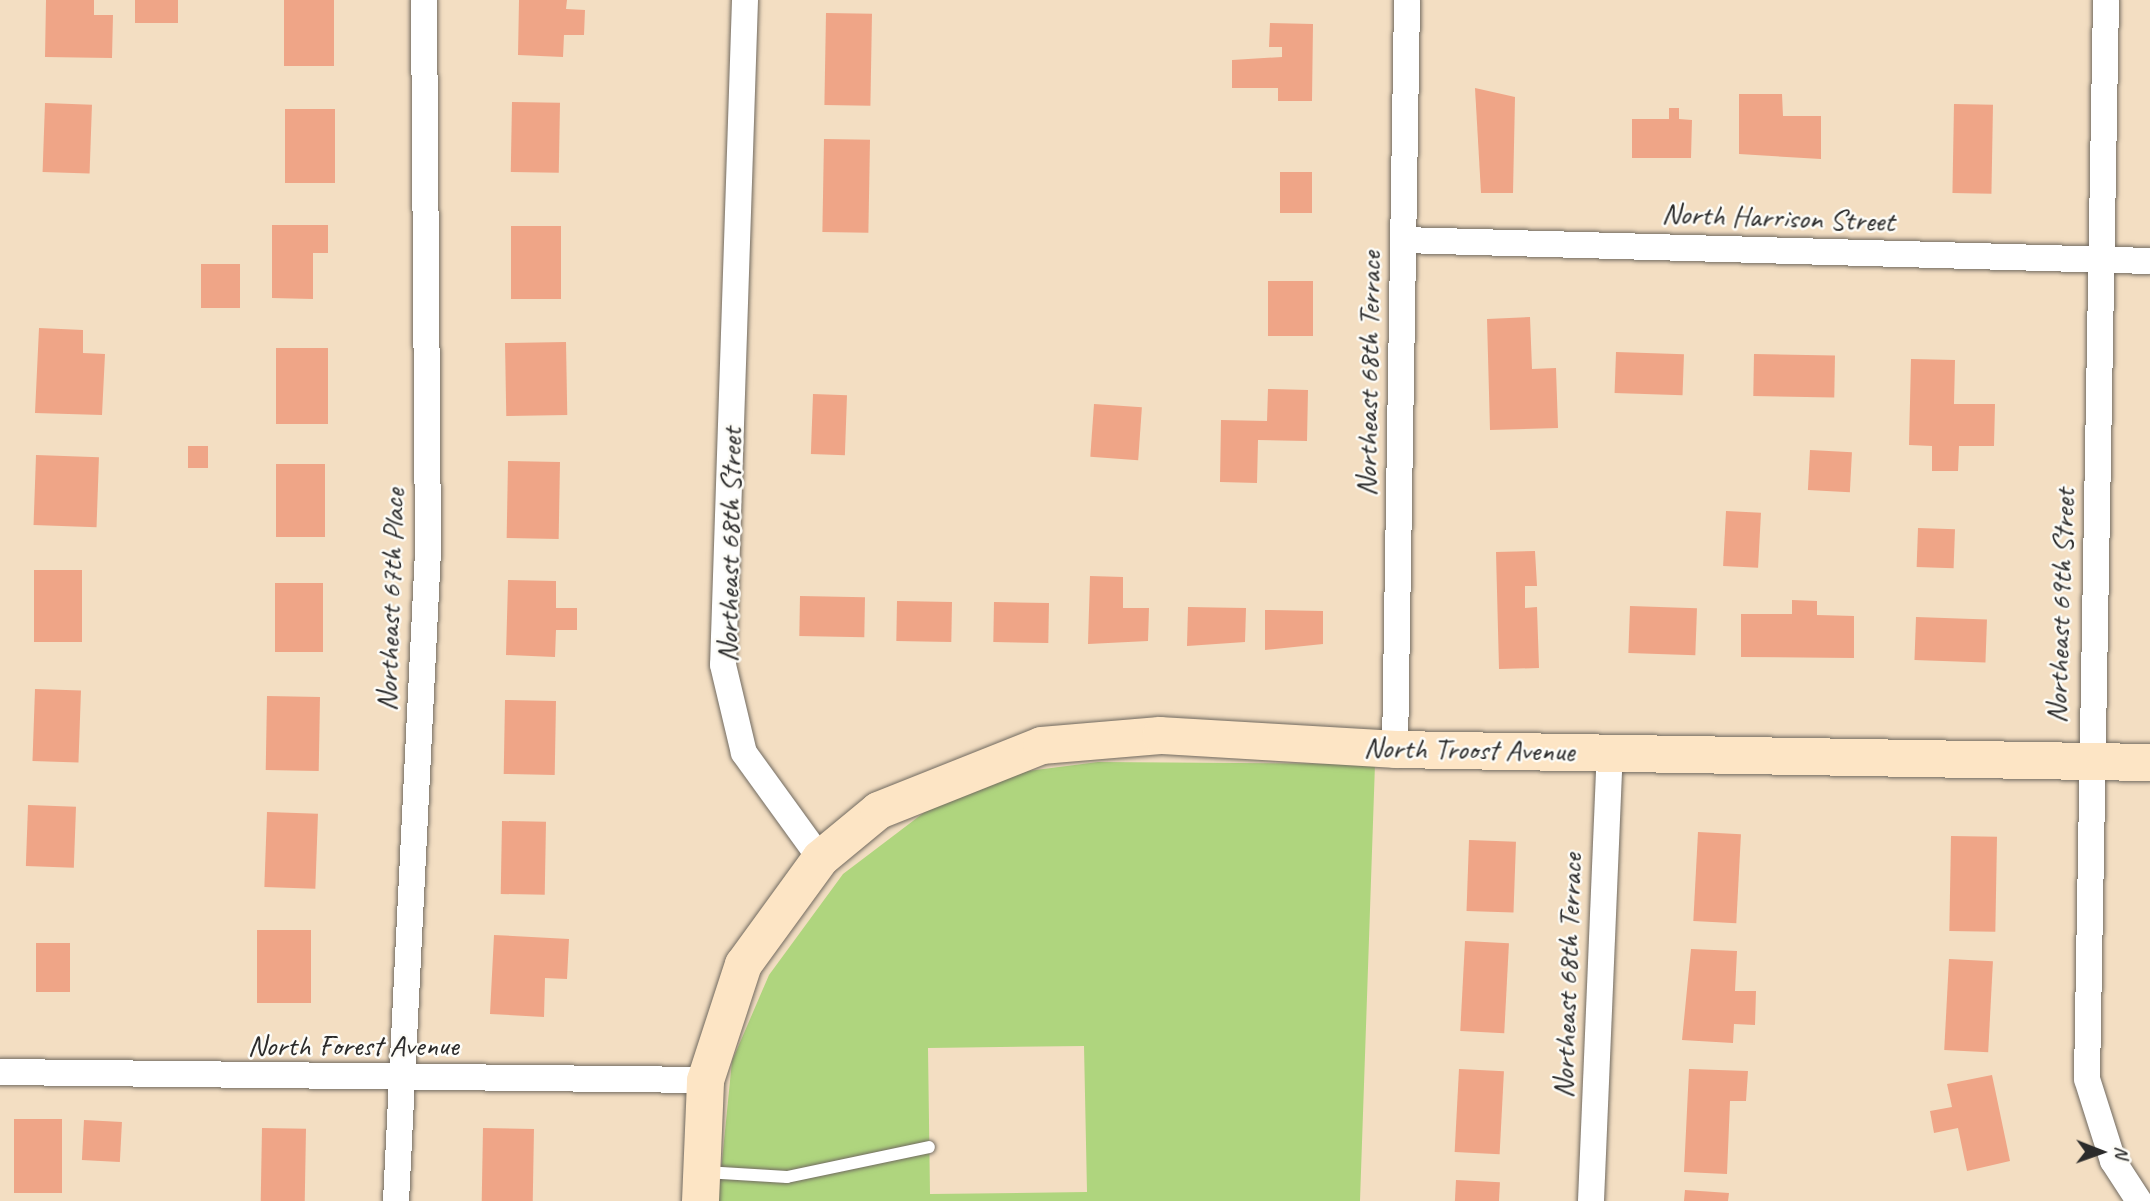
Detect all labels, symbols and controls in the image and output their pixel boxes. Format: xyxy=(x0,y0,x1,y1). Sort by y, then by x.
street label: North Harrison Street xyxy=(1660,195,1896,239)
street label: Northeast 68th Terrace xyxy=(1348,251,1388,497)
street label: Northeast 68th Street xyxy=(709,427,749,663)
street label: Northeast 67th Place xyxy=(368,488,412,712)
street label: Northeast 69th Street xyxy=(2038,488,2082,724)
street label: North Troost Avenue xyxy=(1364,729,1574,769)
street label: Northeast 68th Terrace xyxy=(1545,853,1589,1099)
street label: North Forest Avenue xyxy=(248,1027,458,1063)
north arrow xyxy=(2066,1117,2136,1187)
text: N xyxy=(2110,1146,2134,1158)

